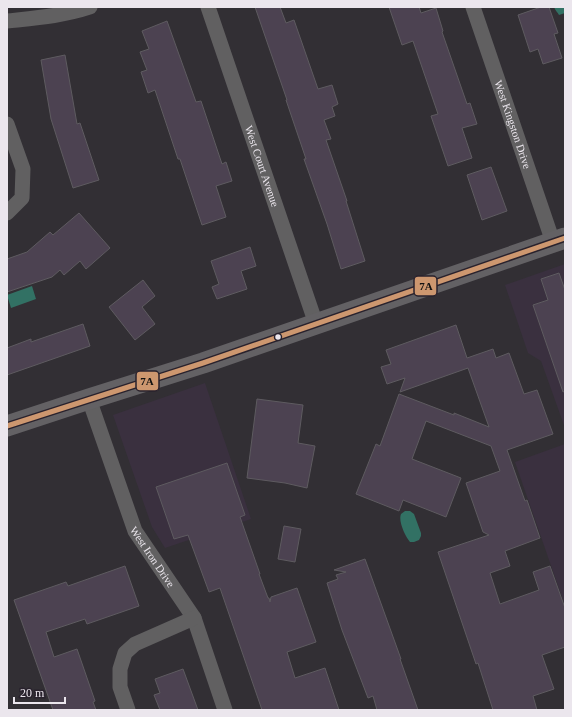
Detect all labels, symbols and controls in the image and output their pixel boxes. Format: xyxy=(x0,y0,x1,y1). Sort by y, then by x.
street label: West Kingston Drive xyxy=(492,79,534,170)
street label: West Court Avenue xyxy=(243,124,282,208)
line badge: 7A xyxy=(414,276,437,296)
text: 7A xyxy=(419,280,433,292)
unlabelled marker xyxy=(273,332,283,342)
line badge: 7A xyxy=(136,371,159,391)
text: 7A xyxy=(140,375,154,387)
street label: West Iron Drive xyxy=(128,524,177,590)
scale bar xyxy=(14,679,65,705)
text: 20 m xyxy=(20,686,45,700)

